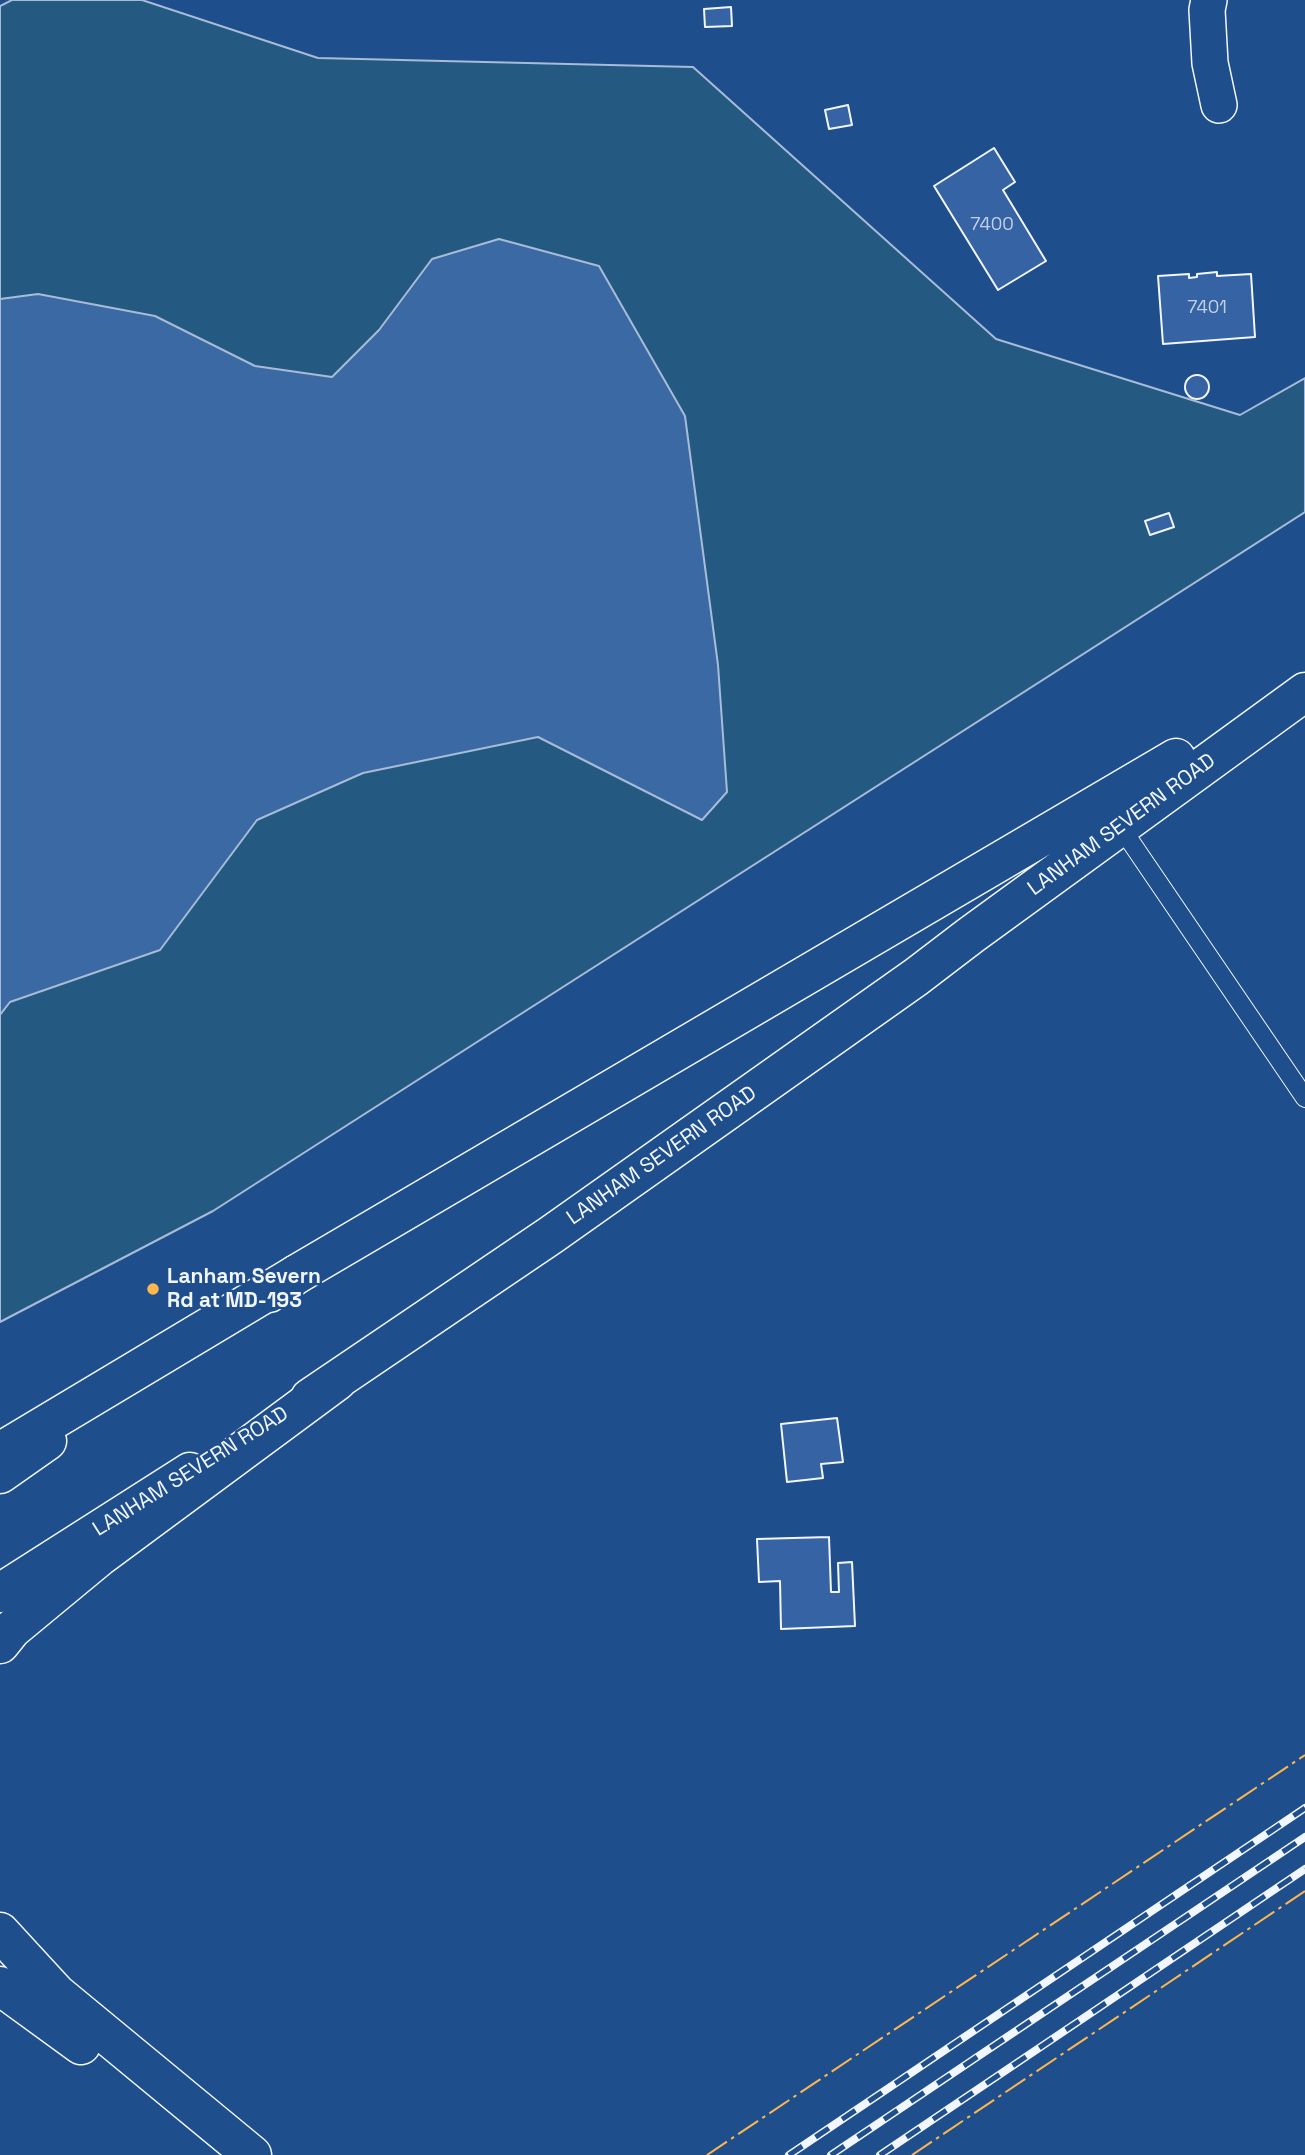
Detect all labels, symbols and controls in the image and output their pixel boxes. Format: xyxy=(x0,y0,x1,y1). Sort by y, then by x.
house number: 7400 xyxy=(970,214,1014,236)
house number: 7401 xyxy=(1187,297,1227,319)
street label: LANHAM SEVERN ROAD xyxy=(1023,749,1221,901)
street label: LANHAM SEVERN ROAD xyxy=(562,1081,762,1231)
place label: Lanham Severn Rd at MD-193 xyxy=(167,1264,321,1314)
marker: Lanham Severn Rd at MD-193 xyxy=(145,1281,161,1297)
street label: LANHAM SEVERN ROAD xyxy=(89,1402,293,1542)

